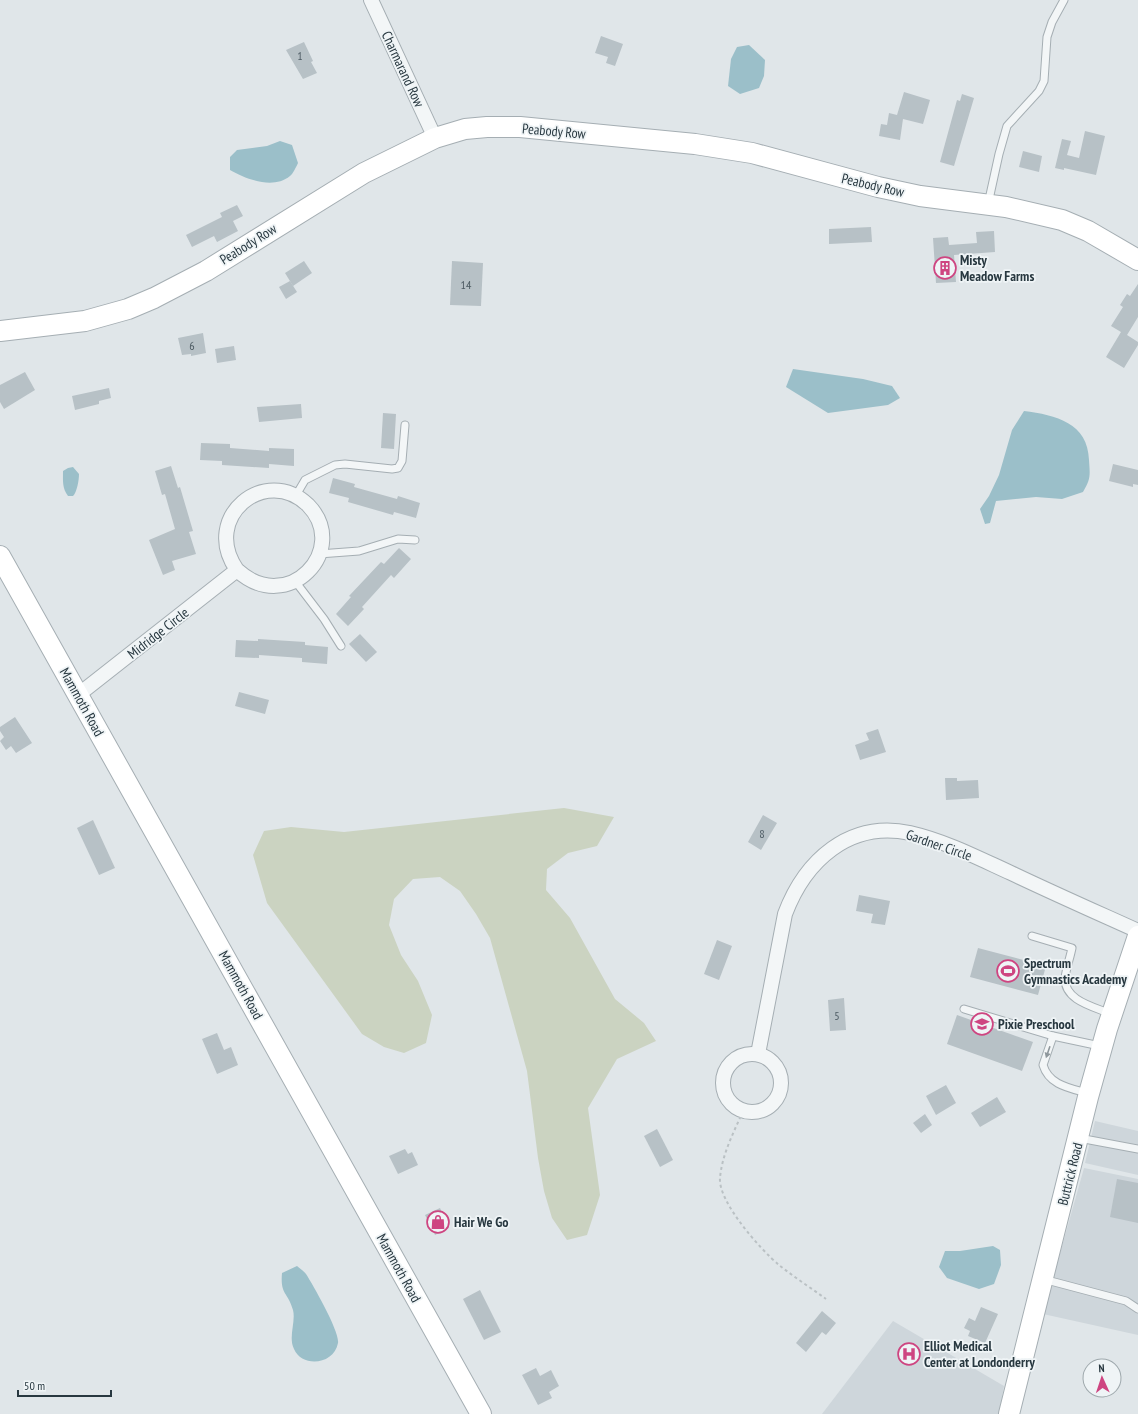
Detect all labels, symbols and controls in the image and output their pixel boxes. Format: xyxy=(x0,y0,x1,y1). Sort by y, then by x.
street label: Charmarand Row xyxy=(378,28,429,110)
house number: 1 xyxy=(297,48,303,63)
street label: Peabody Row xyxy=(522,119,587,143)
street label: Peabody Row xyxy=(840,169,907,201)
street label: Peabody Row xyxy=(216,219,280,269)
place label: Misty Meadow Farms xyxy=(960,251,1034,285)
building icon: Misty Meadow Farms xyxy=(932,255,958,281)
house number: 14 xyxy=(461,277,472,292)
house number: 6 xyxy=(189,338,195,353)
street label: Midridge Circle xyxy=(124,603,192,663)
street label: Mammoth Road xyxy=(56,665,108,739)
street label: Gardner Circle xyxy=(904,825,974,865)
house number: 8 xyxy=(759,826,765,841)
street label: Mammoth Road xyxy=(215,948,267,1022)
place label: Spectrum Gymnastics Academy xyxy=(1024,954,1127,988)
sports icon: Spectrum Gymnastics Academy xyxy=(995,958,1021,984)
house number: 5 xyxy=(834,1008,840,1023)
school or university icon: Pixie Preschool xyxy=(969,1011,995,1037)
place label: Pixie Preschool xyxy=(998,1015,1075,1033)
one-way arrow xyxy=(1044,1046,1050,1058)
street label: Buttrick Road xyxy=(1054,1141,1086,1207)
shop icon: Hair We Go xyxy=(425,1209,451,1235)
place label: Hair We Go xyxy=(454,1213,508,1231)
street label: Mammoth Road xyxy=(373,1231,425,1305)
place label: Elliot Medical Center at Londonderry xyxy=(924,1337,1035,1371)
hospital icon: Elliot Medical Center at Londonderry xyxy=(896,1341,922,1367)
north arrow xyxy=(1082,1358,1122,1398)
text: N xyxy=(1098,1361,1105,1375)
scale bar xyxy=(18,1372,111,1398)
text: 50 m xyxy=(24,1378,45,1393)

